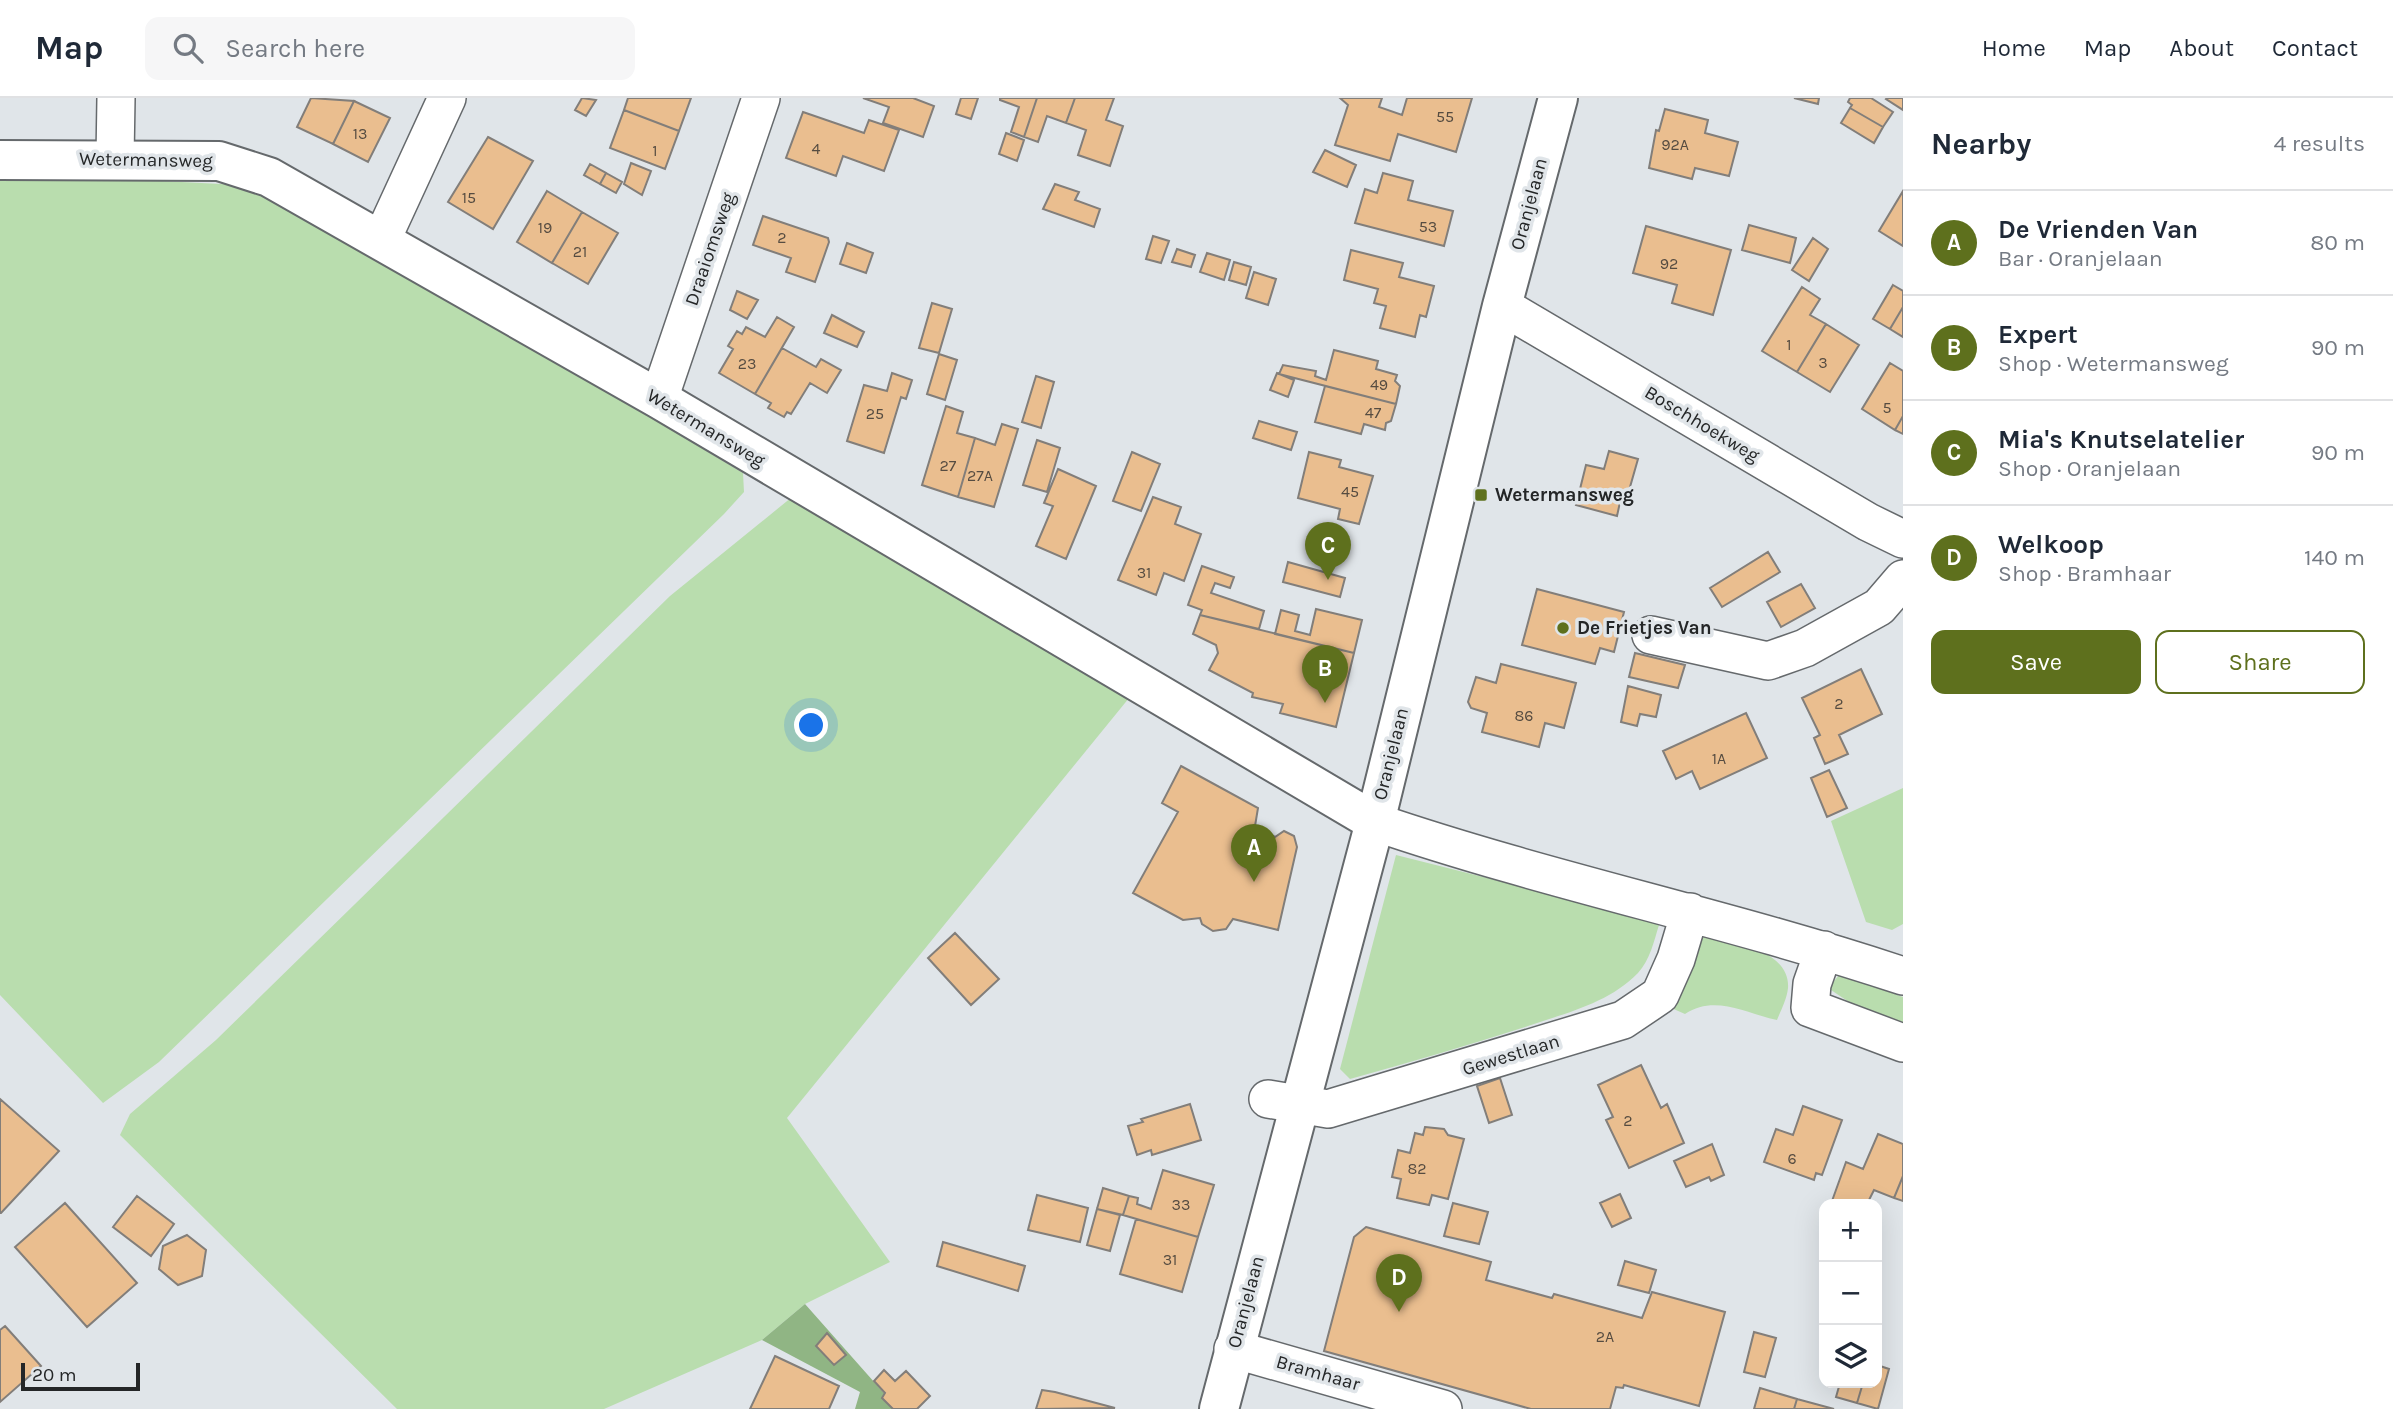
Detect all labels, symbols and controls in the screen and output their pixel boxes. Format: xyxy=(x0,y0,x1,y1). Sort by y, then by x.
search box xyxy=(145,17,635,80)
text: Map xyxy=(35,29,103,67)
icon: search xyxy=(169,29,207,67)
text: Search here xyxy=(225,33,365,64)
text: Home xyxy=(1982,34,2046,62)
text: Map xyxy=(2084,34,2131,62)
text: About xyxy=(2169,34,2234,62)
text: Contact xyxy=(2272,34,2358,62)
house number: 55 xyxy=(1436,107,1454,126)
house number: 13 xyxy=(353,124,367,143)
text: Nearby xyxy=(1931,126,2031,162)
text: 4 results xyxy=(2273,130,2365,157)
house number: 92A xyxy=(1661,135,1689,154)
house number: 4 xyxy=(812,139,821,158)
house number: 1 xyxy=(652,141,658,160)
street label: Wetermansweg xyxy=(79,148,213,172)
street label: Oranjelaan xyxy=(1506,156,1552,252)
house number: 15 xyxy=(462,188,476,207)
street label: Draaiomsweg xyxy=(680,189,740,309)
text: De Vrienden Van xyxy=(1998,214,2198,245)
house number: 53 xyxy=(1419,217,1437,236)
house number: 19 xyxy=(538,218,552,237)
house number: 2 xyxy=(777,228,787,247)
text: A xyxy=(1947,229,1961,256)
text: 80 m xyxy=(2310,229,2365,256)
house number: 21 xyxy=(573,242,587,261)
text: Bar · Oranjelaan xyxy=(1998,245,2163,272)
house number: 92 xyxy=(1660,254,1678,273)
text: Expert xyxy=(1998,319,2078,350)
text: B xyxy=(1947,334,1961,361)
text: 90 m xyxy=(2311,334,2365,361)
house number: 1 xyxy=(1786,335,1792,354)
text: Shop · Wetermansweg xyxy=(1998,350,2229,377)
house number: 3 xyxy=(1818,353,1828,372)
house number: 23 xyxy=(738,354,756,373)
house number: 49 xyxy=(1370,375,1388,394)
street label: Boschhoekweg xyxy=(1641,381,1764,467)
street label: Wetermansweg xyxy=(643,384,769,472)
house number: 5 xyxy=(1882,398,1892,417)
house number: 47 xyxy=(1365,403,1382,422)
house number: 25 xyxy=(866,404,884,423)
text: Mia's Knutselatelier xyxy=(1998,424,2244,455)
text: C xyxy=(1947,439,1961,466)
text: 90 m xyxy=(2311,439,2365,466)
text: Shop · Oranjelaan xyxy=(1998,455,2181,482)
house number: 27 xyxy=(940,456,957,475)
house number: 27A xyxy=(967,466,993,485)
house number: 45 xyxy=(1341,482,1359,501)
place label: Wetermansweg xyxy=(1495,484,1634,506)
marker: Wetermansweg xyxy=(1473,487,1489,503)
pin: C xyxy=(1305,522,1351,580)
text: Welkoop xyxy=(1998,529,2104,560)
text: D xyxy=(1946,544,1962,571)
text: 140 m xyxy=(2304,544,2365,571)
text: Shop · Bramhaar xyxy=(1998,560,2171,587)
house number: 31 xyxy=(1137,563,1151,582)
place label: De Frietjes Van xyxy=(1577,617,1711,639)
marker: De Frietjes Van xyxy=(1555,620,1571,636)
button: Save xyxy=(1931,630,2141,694)
button: Share xyxy=(2155,630,2365,694)
pin: B xyxy=(1302,645,1348,703)
house number: 2 xyxy=(1834,694,1844,713)
street label: Oranjelaan xyxy=(1369,705,1413,803)
house number: 86 xyxy=(1515,706,1534,725)
your location xyxy=(794,708,828,742)
house number: 1A xyxy=(1712,749,1726,768)
pin: A xyxy=(1231,824,1277,882)
street label: Gewestlaan xyxy=(1460,1030,1562,1080)
house number: 2 xyxy=(1623,1111,1633,1130)
house number: 6 xyxy=(1787,1149,1797,1168)
house number: 82 xyxy=(1407,1159,1427,1178)
house number: 33 xyxy=(1172,1195,1190,1214)
map controls xyxy=(1819,1199,1882,1388)
button: + xyxy=(1819,1199,1882,1262)
house number: 31 xyxy=(1163,1250,1177,1269)
street label: Oranjelaan xyxy=(1223,1254,1269,1350)
pin: D xyxy=(1376,1254,1422,1312)
button: − xyxy=(1819,1262,1882,1325)
button: layers xyxy=(1819,1325,1882,1388)
house number: 2A xyxy=(1596,1327,1614,1346)
street label: Bramhaar xyxy=(1274,1351,1363,1395)
scale bar xyxy=(21,1360,140,1392)
text: 20 m xyxy=(32,1364,77,1386)

